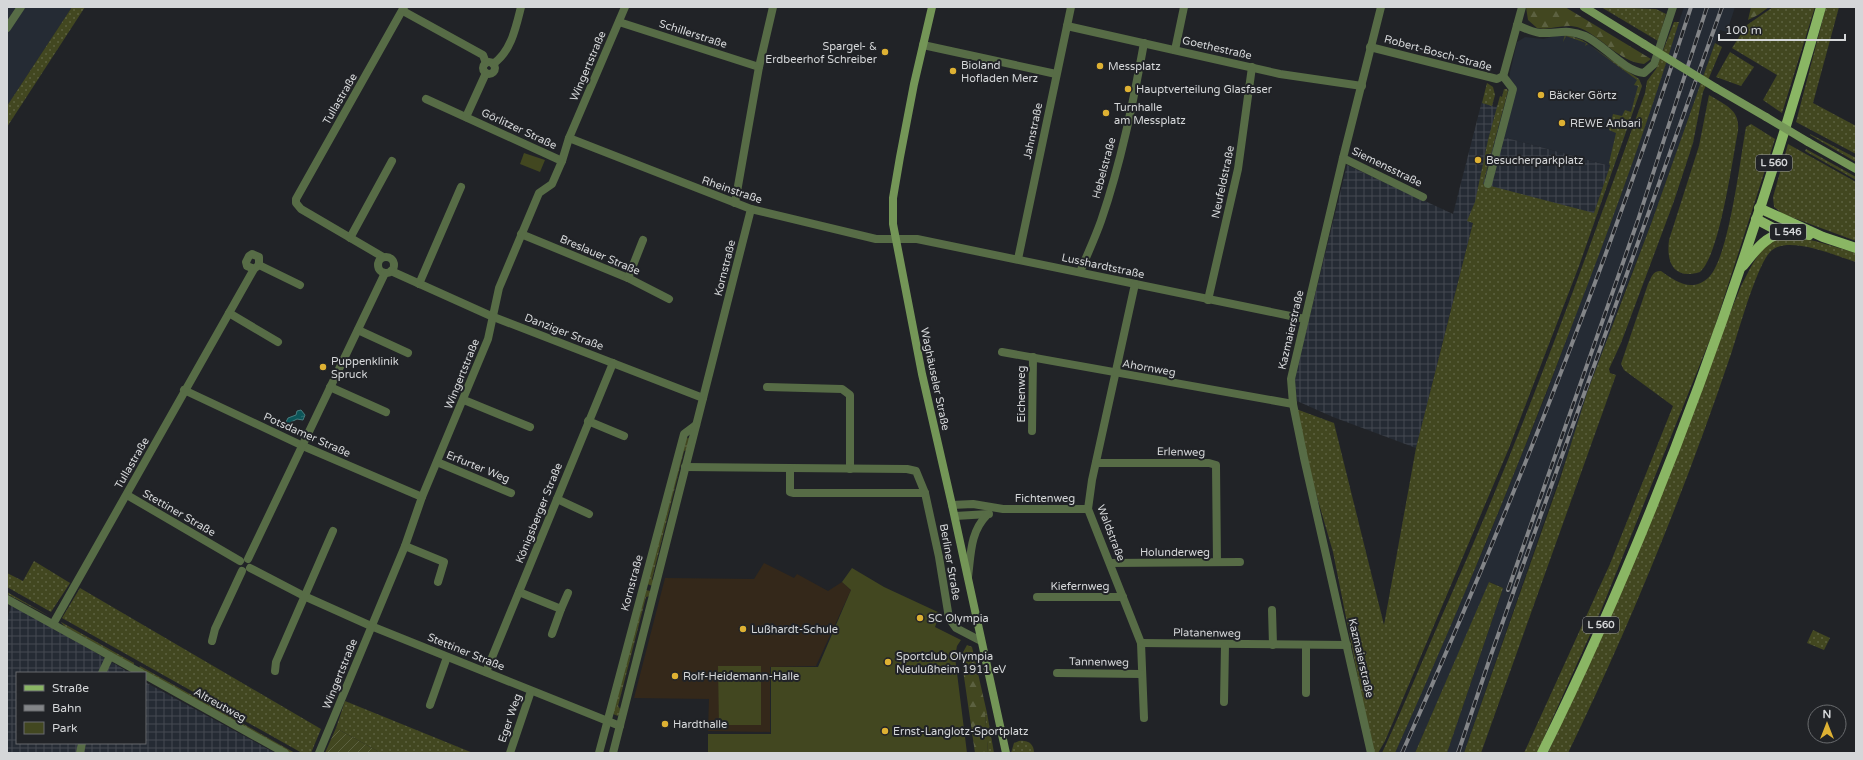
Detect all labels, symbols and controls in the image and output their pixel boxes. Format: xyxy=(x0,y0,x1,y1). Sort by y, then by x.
scale bar xyxy=(1719,16,1845,42)
street label: Schillerstraße xyxy=(657,17,729,51)
text: 100 m xyxy=(1725,23,1762,37)
street label: Wingertstraße xyxy=(567,29,609,103)
street label: Robert-Bosch-Straße xyxy=(1383,32,1493,74)
street label: Goethestraße xyxy=(1181,34,1253,62)
place label: Spargel- & Erdbeerhof Schreiber xyxy=(765,40,878,66)
marker: Spargel- & Erdbeerhof Schreiber xyxy=(880,47,890,57)
place label: Bioland Hofladen Merz xyxy=(961,59,1039,85)
place label: Messplatz xyxy=(1108,60,1161,73)
marker: Messplatz xyxy=(1095,61,1105,71)
marker: Bioland Hofladen Merz xyxy=(948,66,958,76)
street label: Tullastraße xyxy=(320,71,360,127)
place label: Hauptverteilung Glasfaser xyxy=(1136,83,1273,96)
marker: Hauptverteilung Glasfaser xyxy=(1123,84,1133,94)
place label: Bäcker Görtz xyxy=(1549,89,1617,102)
marker: Bäcker Görtz xyxy=(1536,90,1546,100)
place label: Turnhalle am Messplatz xyxy=(1114,101,1186,127)
street label: Jahnstraße xyxy=(1021,102,1045,160)
street label: Görlitzer Straße xyxy=(479,106,559,152)
marker: Turnhalle am Messplatz xyxy=(1101,108,1111,118)
place label: REWE Anbari xyxy=(1570,117,1641,130)
marker: REWE Anbari xyxy=(1557,118,1567,128)
street label: Hebelstraße xyxy=(1090,136,1118,200)
street label: Neufeldstraße xyxy=(1209,144,1237,220)
street label: Siemensstraße xyxy=(1350,144,1424,190)
place label: Besucherparkplatz xyxy=(1486,154,1584,167)
marker: Besucherparkplatz xyxy=(1473,155,1483,165)
road number: L 560 xyxy=(1756,155,1792,171)
street label: Rheinstraße xyxy=(700,174,764,206)
road number: L 546 xyxy=(1770,224,1806,240)
street label: Breslauer Straße xyxy=(558,232,642,278)
street label: Kornstraße xyxy=(712,238,738,298)
street label: Lusshardtstraße xyxy=(1060,251,1146,281)
street label: Kazmaierstraße xyxy=(1276,289,1306,371)
street label: Danziger Straße xyxy=(523,311,605,353)
street label: Waghäuseler Straße xyxy=(918,326,952,432)
street label: Wingertstraße xyxy=(442,337,482,411)
place label: Puppenklinik Spruck xyxy=(331,355,399,381)
street label: Ahornweg xyxy=(1121,357,1177,379)
marker: Puppenklinik Spruck xyxy=(318,362,328,372)
street label: Eichenweg xyxy=(1015,365,1028,422)
street label: Potsdamer Straße xyxy=(261,410,353,460)
street label: Tullastraße xyxy=(112,435,152,491)
street label: Erlenweg xyxy=(1157,445,1205,459)
street label: Erfurter Weg xyxy=(444,448,512,486)
street label: Königsberger Straße xyxy=(513,461,565,565)
street label: Stettiner Straße xyxy=(140,487,218,539)
street label: Fichtenweg xyxy=(1015,492,1075,505)
street label: Waldstraße xyxy=(1094,503,1128,563)
street label: Berliner Straße xyxy=(937,523,963,601)
street label: Holunderweg xyxy=(1140,546,1210,559)
street label: Kornstraße xyxy=(618,553,646,613)
street label: Kiefernweg xyxy=(1050,580,1110,593)
place label: SC Olympia xyxy=(928,612,989,625)
marker: SC Olympia xyxy=(915,613,925,623)
street label: Kazmaierstraße xyxy=(1346,617,1376,699)
road number: L 560 xyxy=(1583,617,1619,633)
place label: Lußhardt-Schule xyxy=(751,623,838,636)
marker: Lußhardt-Schule xyxy=(738,624,748,634)
street label: Platanenweg xyxy=(1173,626,1241,640)
street label: Stettiner Straße xyxy=(426,631,506,673)
street label: Wingertstraße xyxy=(320,637,360,711)
place label: Sportclub Olympia Neulußheim 1911 eV xyxy=(896,650,1006,676)
street label: Tannenweg xyxy=(1069,655,1129,669)
marker: Sportclub Olympia Neulußheim 1911 eV xyxy=(883,657,893,667)
place label: Rolf-Heidemann-Halle xyxy=(683,670,799,683)
marker: Rolf-Heidemann-Halle xyxy=(670,671,680,681)
legend xyxy=(16,672,146,744)
text: Straße xyxy=(52,681,89,695)
street label: Altreutweg xyxy=(191,685,249,725)
street label: Eger Weg xyxy=(496,692,524,744)
text: Bahn xyxy=(52,701,82,715)
north arrow xyxy=(1807,704,1847,744)
text: N xyxy=(1823,708,1831,721)
place label: Hardthalle xyxy=(673,718,727,731)
marker: Hardthalle xyxy=(660,719,670,729)
text: Park xyxy=(52,721,78,735)
place label: Ernst-Langlotz-Sportplatz xyxy=(893,725,1029,738)
marker: Ernst-Langlotz-Sportplatz xyxy=(880,726,890,736)

